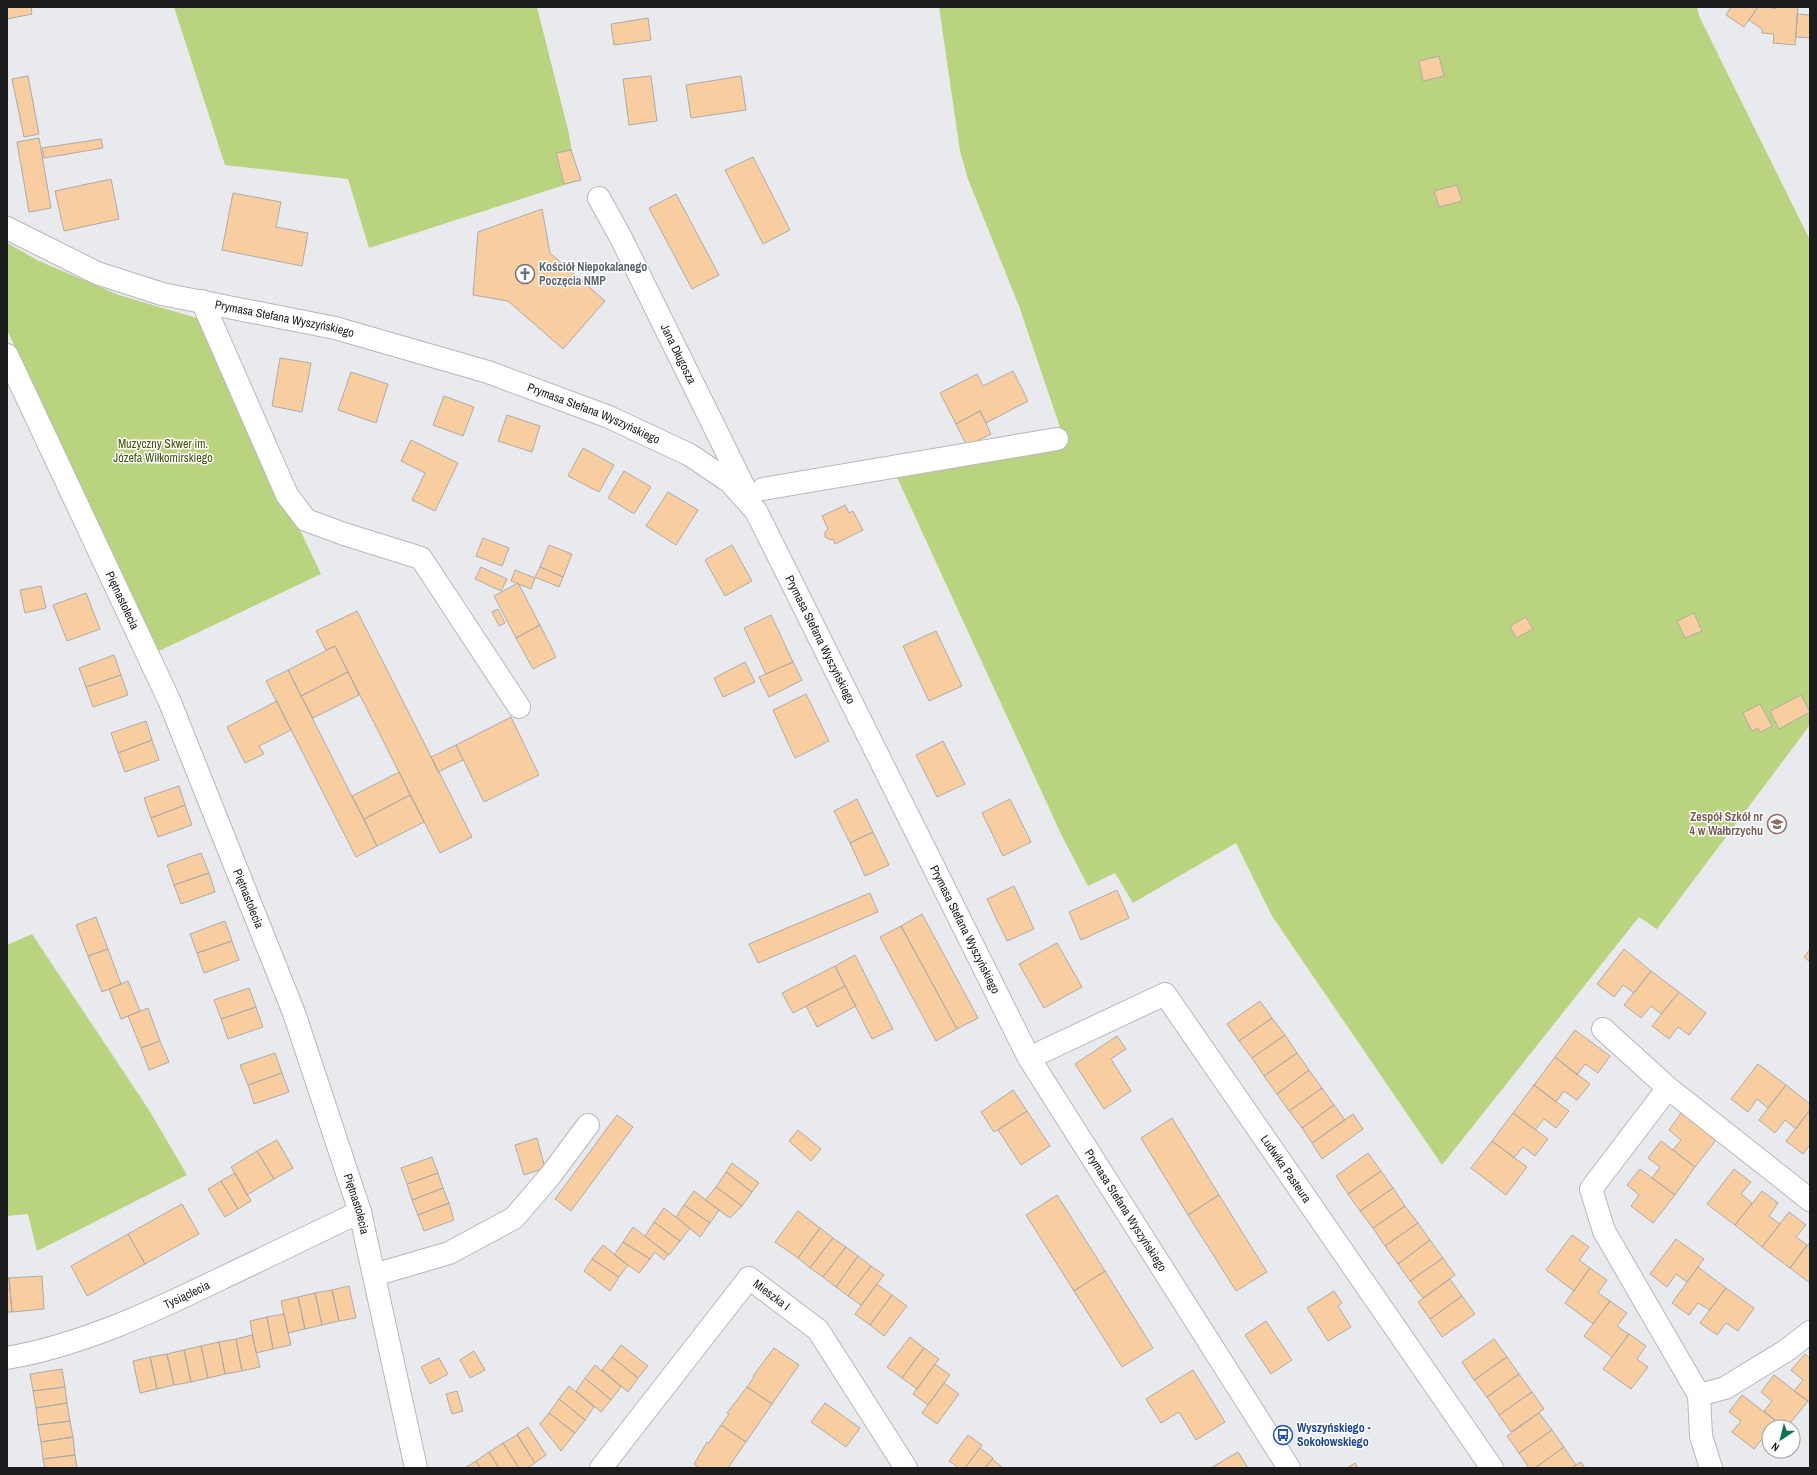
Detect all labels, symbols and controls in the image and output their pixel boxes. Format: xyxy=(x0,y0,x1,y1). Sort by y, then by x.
place label: Kościół Niepokalanego Poczęcia NMP xyxy=(539,259,647,289)
church icon: Kościół Niepokalanego Poczęcia NMP xyxy=(514,263,536,285)
street label: Prymasa Stefana Wyszyńskiego xyxy=(214,297,356,341)
street label: Jana Długosza xyxy=(657,321,700,387)
street label: Prymasa Stefana Wyszyńskiego xyxy=(525,379,663,448)
park label: Muzyczny Skwer im. Józefa Wiłkomirskiego xyxy=(113,436,213,466)
street label: Piętnastolecia xyxy=(102,569,143,632)
street label: Prymasa Stefana Wyszyńskiego xyxy=(781,573,859,707)
place label: Zespół Szkół nr 4 w Wałbrzychu xyxy=(1690,809,1763,839)
school or university icon: Zespół Szkół nr 4 w Wałbrzychu xyxy=(1766,813,1788,835)
street label: Prymasa Stefana Wyszyńskiego xyxy=(926,863,1004,997)
street label: Piętnastolecia xyxy=(229,867,268,931)
street label: Ludwika Pasteura xyxy=(1257,1132,1315,1207)
street label: Prymasa Stefana Wyszyńskiego xyxy=(1081,1146,1170,1275)
street label: Piętnastolecia xyxy=(340,1171,373,1236)
street label: Mieszka I xyxy=(750,1276,793,1314)
street label: Tysiąclecia xyxy=(161,1277,213,1313)
north arrow xyxy=(1761,1419,1801,1459)
place label: Wyszyńskiego - Sokołowskiego xyxy=(1297,1420,1371,1450)
bus stop icon: Wyszyńskiego - Sokołowskiego xyxy=(1272,1424,1294,1446)
text: N xyxy=(1769,1440,1782,1455)

